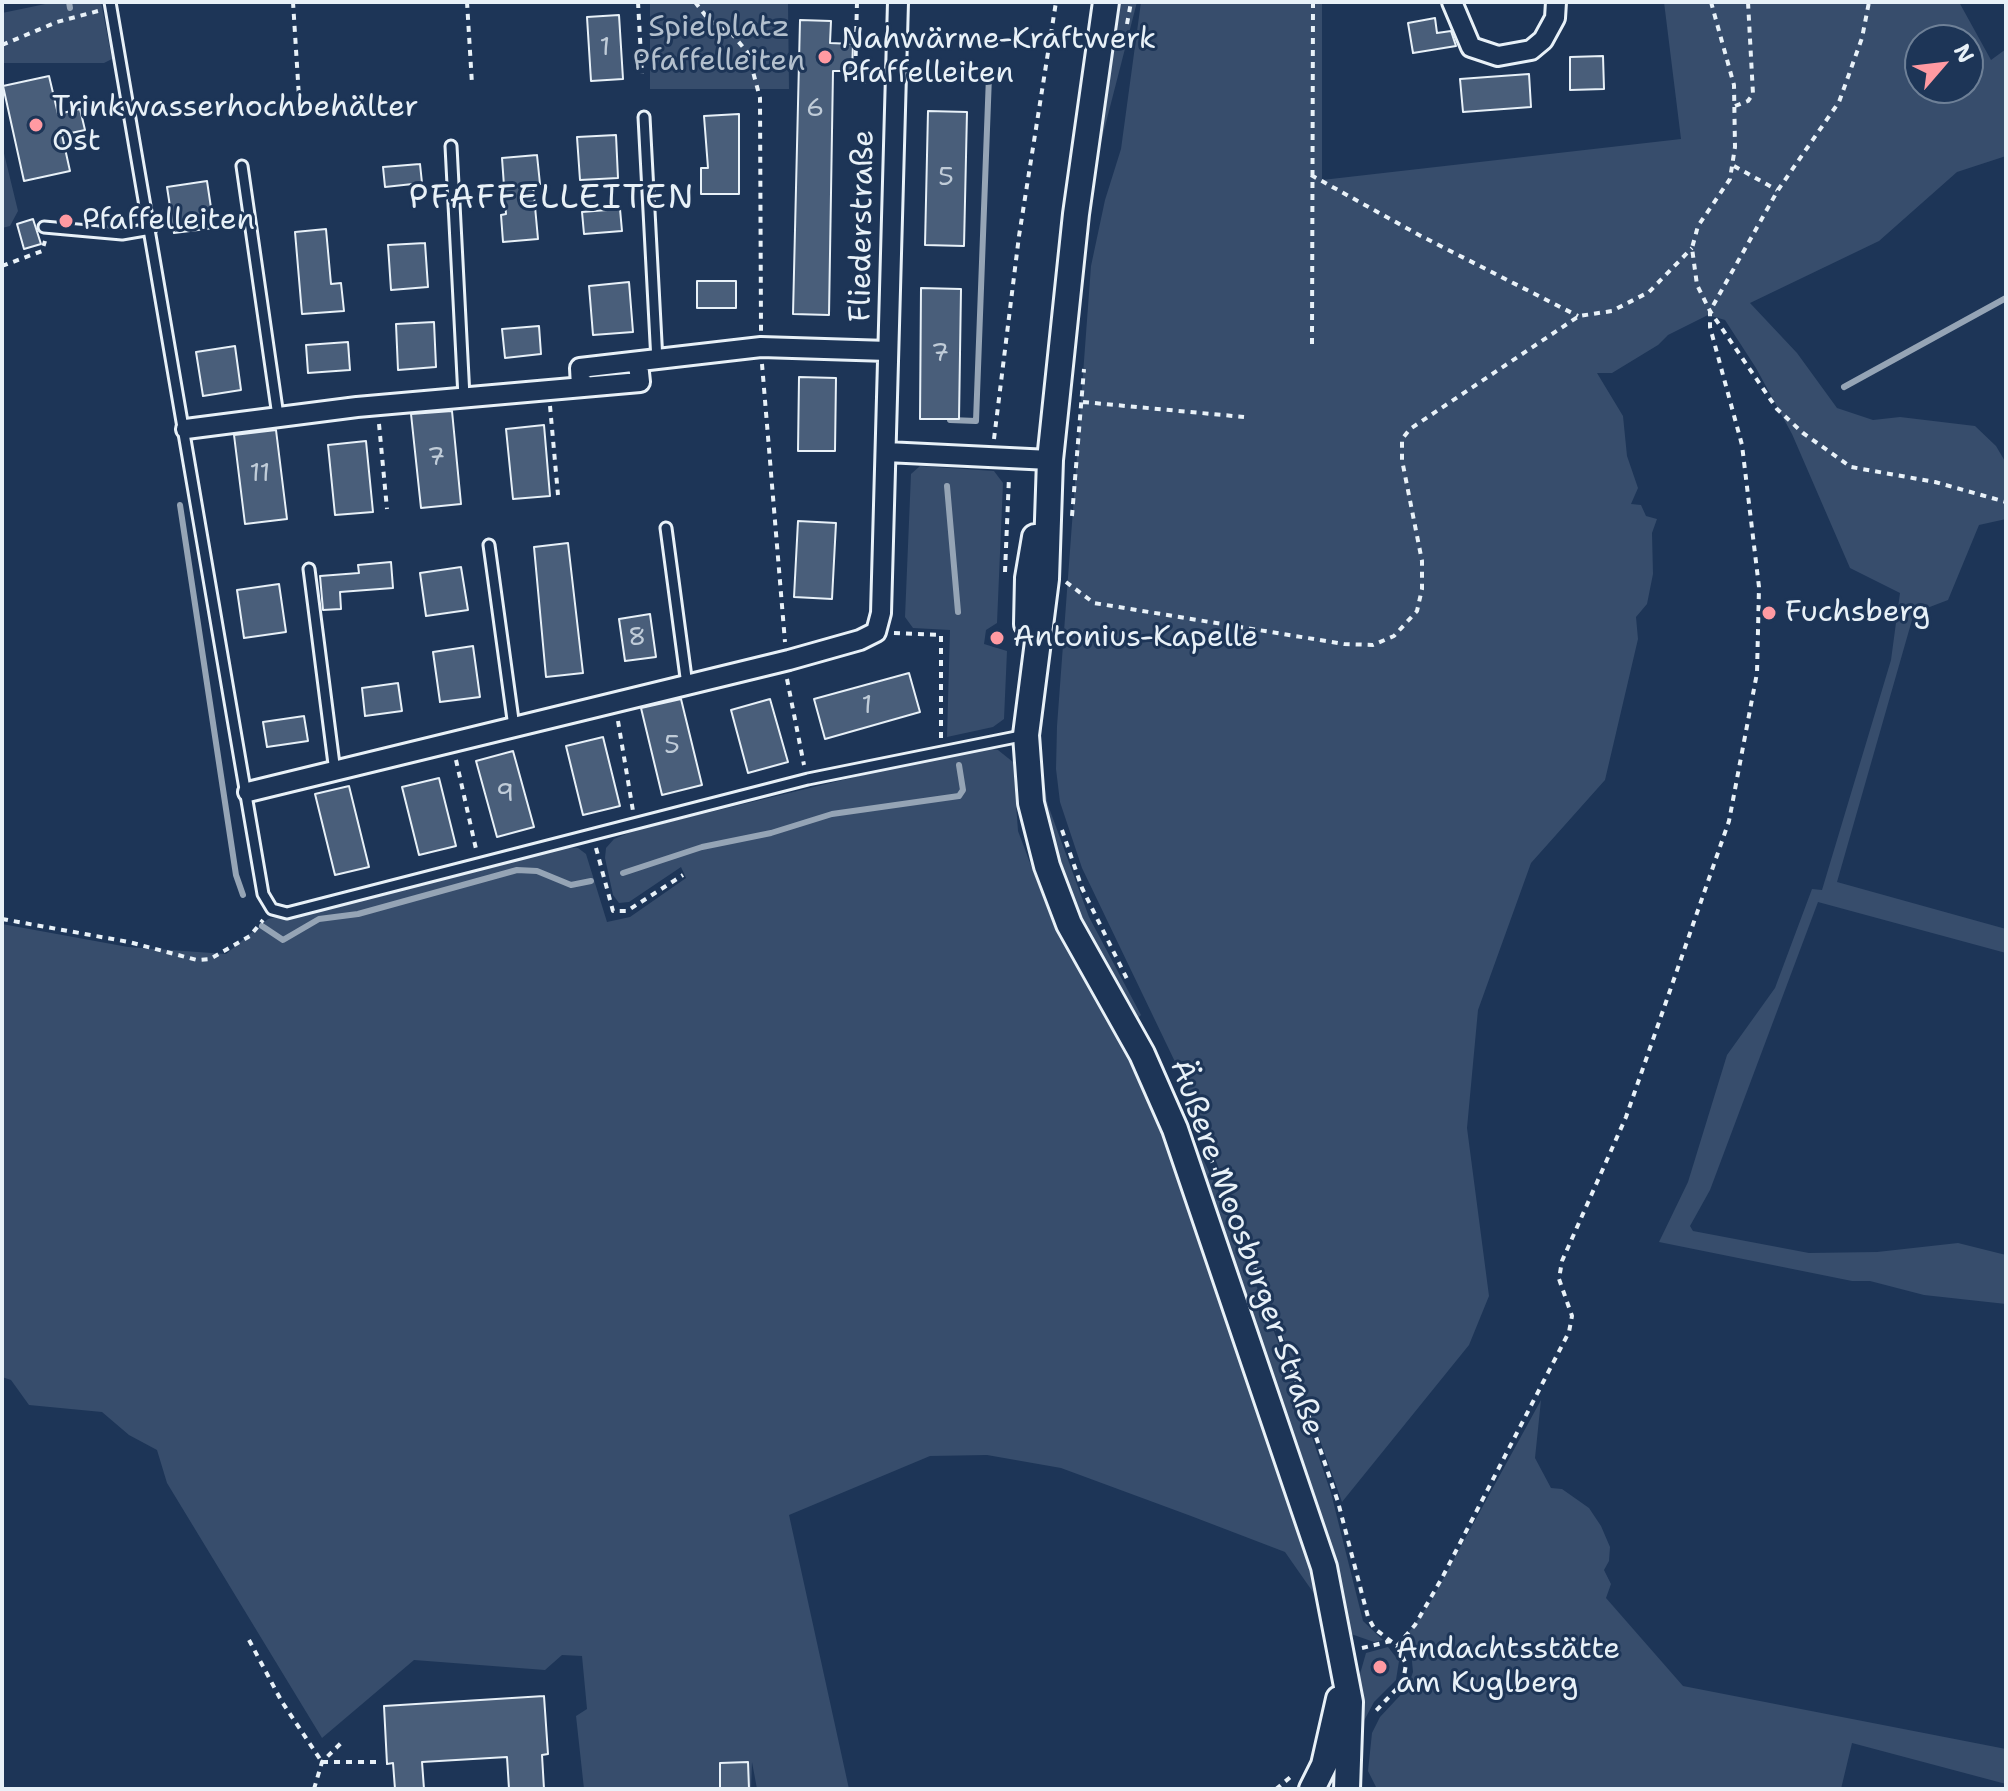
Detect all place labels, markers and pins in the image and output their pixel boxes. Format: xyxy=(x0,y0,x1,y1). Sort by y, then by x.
place label: Nahwärme-Kraftwerk Pfaffelleiten xyxy=(841,22,1156,92)
marker: Nahwärme-Kraftwerk Pfaffelleiten xyxy=(816,48,834,66)
place label: Trinkwasserhochbehälter Ost xyxy=(52,90,419,160)
marker: Trinkwasserhochbehälter Ost xyxy=(27,116,45,134)
place label: Pfaffelleiten xyxy=(82,203,255,239)
marker: Pfaffelleiten xyxy=(57,212,75,230)
place label: Fuchsberg xyxy=(1785,595,1930,631)
marker: Fuchsberg xyxy=(1760,604,1778,622)
place label: Antonius-Kapelle xyxy=(1013,620,1258,656)
marker: Antonius-Kapelle xyxy=(988,629,1006,647)
place label: Andachtsstätte am Kuglberg xyxy=(1396,1632,1620,1702)
marker: Andachtsstätte am Kuglberg xyxy=(1371,1658,1389,1676)

